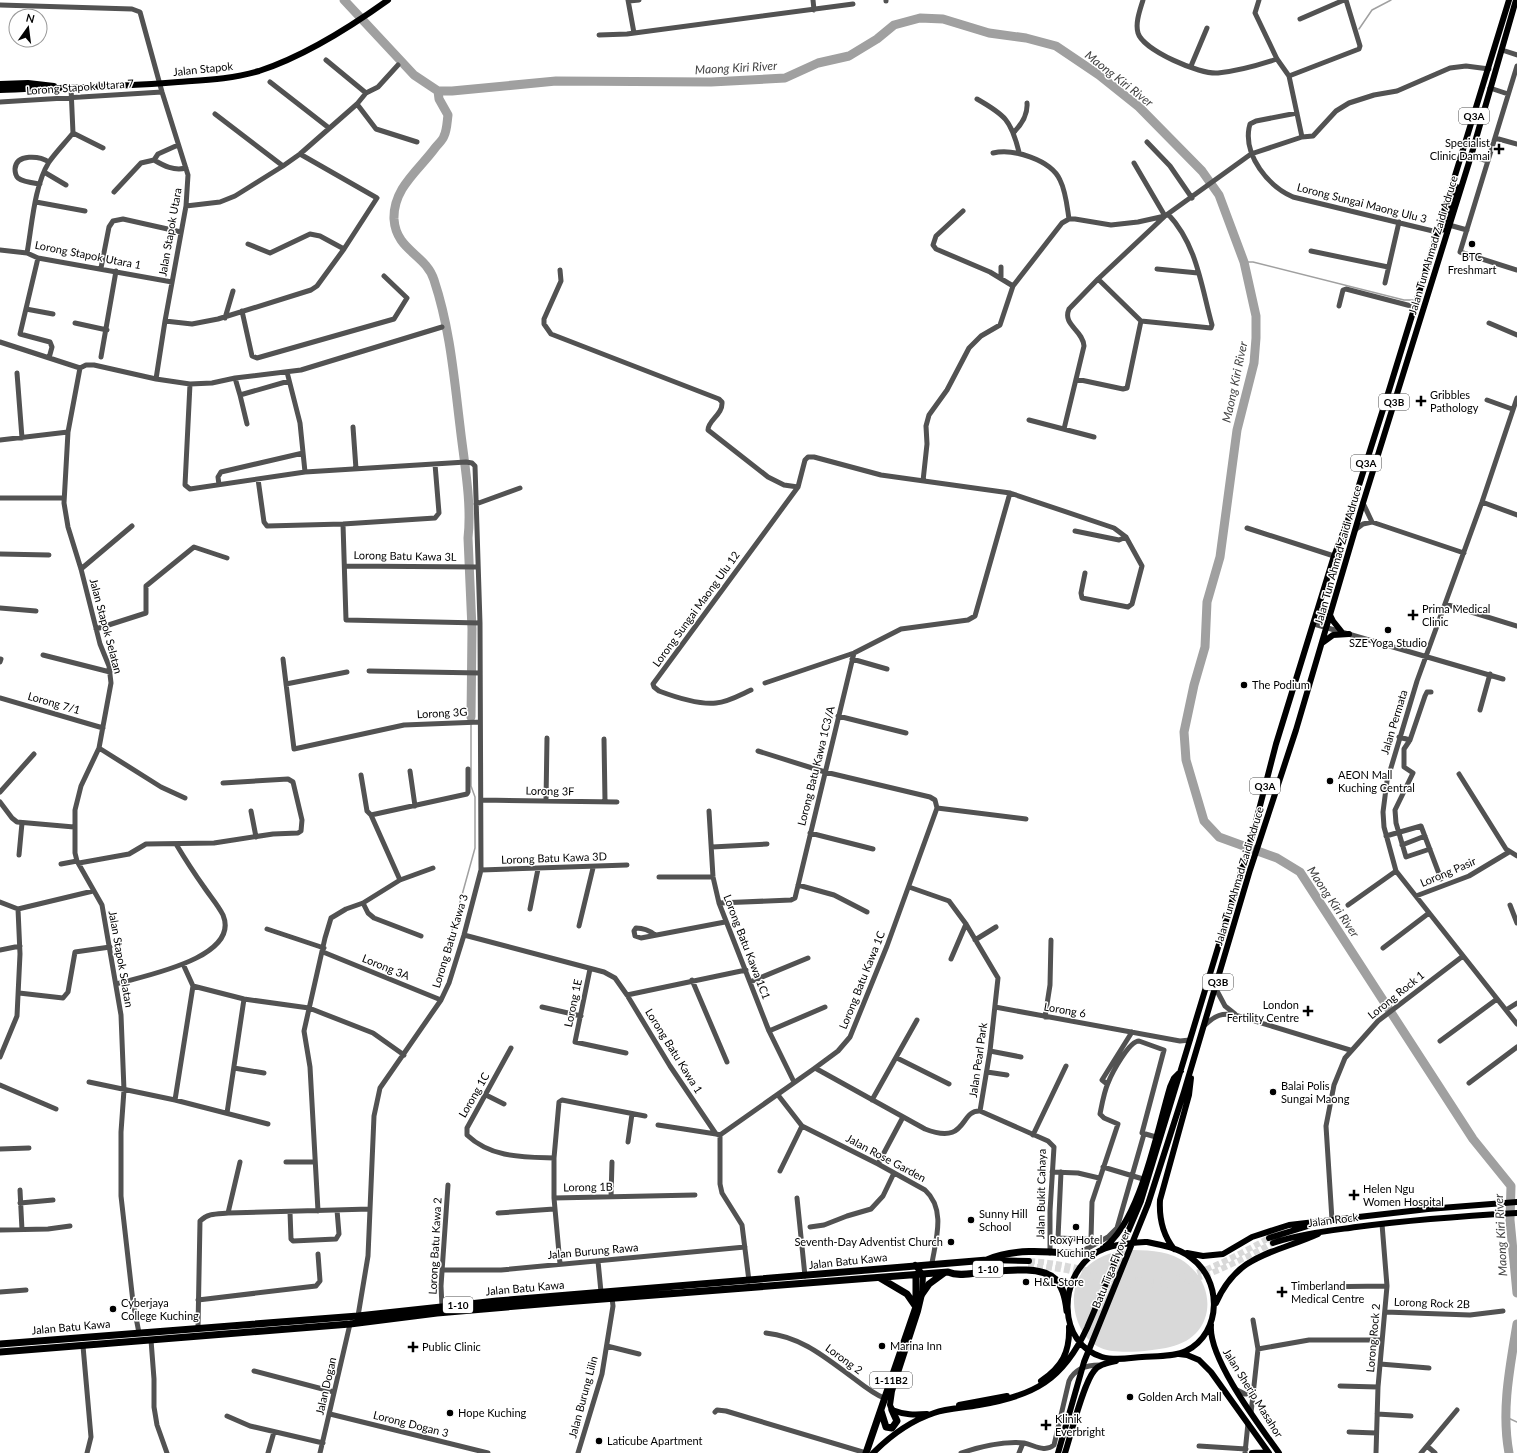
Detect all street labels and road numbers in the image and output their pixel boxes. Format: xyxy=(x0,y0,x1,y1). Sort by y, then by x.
street label: Jalan Stapok xyxy=(172,59,234,78)
street label: Lorong Stapok Utara 7 xyxy=(26,76,134,97)
road number: Q3A xyxy=(1459,108,1489,124)
street label: Jalan Tun Ahmad Zaidi Adruce xyxy=(1405,174,1460,316)
street label: Lorong Sungai Maong Ulu 3 xyxy=(1296,180,1428,225)
street label: Jalan Stapok Utara xyxy=(155,187,184,277)
street label: Lorong Stapok Utara 1 xyxy=(34,238,142,271)
road number: Q3B xyxy=(1379,394,1409,410)
road number: Q3A xyxy=(1351,455,1381,471)
street label: Jalan Tun Ahmad Zaidi Adruce xyxy=(1311,484,1364,626)
street label: Lorong Batu Kawa 3L xyxy=(353,548,457,563)
street label: Lorong Sungai Maong Ulu 12 xyxy=(649,548,742,669)
street label: Jalan Stapok Selatan xyxy=(88,577,125,675)
street label: Jalan Permata xyxy=(1378,688,1410,756)
street label: Lorong 7/1 xyxy=(26,689,82,716)
street label: Lorong Batu Kawa 1C3/A xyxy=(794,704,837,827)
street label: Lorong 3G xyxy=(416,705,468,720)
road number: Q3A xyxy=(1250,778,1280,794)
street label: Lorong 3F xyxy=(526,784,575,797)
street label: Jalan Tun Ahmad Zaidi Adruce xyxy=(1211,805,1266,947)
street label: Lorong Batu Kawa 3D xyxy=(501,849,607,866)
street label: Lorong Pasir xyxy=(1418,854,1478,889)
street label: Lorong Batu Kawa 3 xyxy=(429,892,470,989)
street label: Lorong Batu Kawa 1C1 xyxy=(721,893,773,1001)
street label: Jalan Stapok Selatan xyxy=(107,909,136,1008)
street label: Lorong Batu Kawa 1C xyxy=(836,928,887,1031)
street label: Lorong 3A xyxy=(361,951,412,982)
street label: Lorong Rock 1 xyxy=(1365,968,1427,1021)
road number: Q3B xyxy=(1203,974,1233,990)
street label: Lorong 1E xyxy=(561,978,584,1028)
street label: Lorong 6 xyxy=(1043,999,1087,1020)
street label: Lorong Batu Kawa 1 xyxy=(643,1006,706,1095)
street label: Jalan Pearl Park xyxy=(966,1021,989,1098)
street label: Lorong 1C xyxy=(455,1069,492,1120)
street label: Jalan Rose Garden xyxy=(844,1131,928,1184)
street label: Jalan Bukit Cahaya xyxy=(1033,1149,1048,1239)
street label: Lorong 1B xyxy=(563,1180,613,1193)
street label: Lorong Batu Kawa 2 xyxy=(425,1197,444,1295)
street label: Jalan Rock xyxy=(1307,1210,1359,1229)
street label: Batu Tiga Flyover xyxy=(1089,1228,1132,1310)
street label: Jalan Burung Rawa xyxy=(547,1240,639,1261)
street label: Jalan Batu Kawa xyxy=(808,1250,888,1271)
road number: 1-10 xyxy=(973,1261,1003,1277)
street label: Jalan Batu Kawa xyxy=(485,1278,565,1297)
street label: Lorong Rock 2B xyxy=(1394,1295,1470,1310)
road number: 1-10 xyxy=(443,1297,473,1313)
street label: Lorong Rock 2 xyxy=(1363,1303,1382,1373)
street label: Jalan Batu Kawa xyxy=(31,1317,111,1336)
street label: Lorong 2 xyxy=(823,1341,865,1376)
street label: Jalan Sherip Masahor xyxy=(1221,1346,1286,1440)
street label: Jalan Burung Lilin xyxy=(565,1354,600,1439)
street label: Jalan Dogan xyxy=(313,1356,338,1416)
road number: 1-11B2 xyxy=(870,1372,912,1388)
street label: Lorong Dogan 3 xyxy=(372,1408,450,1439)

